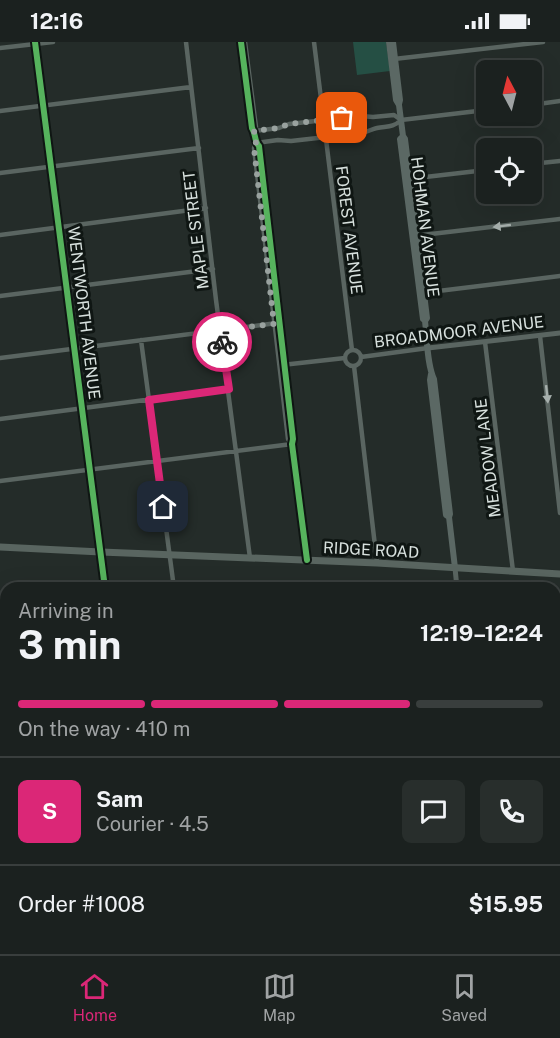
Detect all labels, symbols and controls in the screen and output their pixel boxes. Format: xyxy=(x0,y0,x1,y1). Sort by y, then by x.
text: 12:16 xyxy=(30,8,83,34)
north arrow xyxy=(476,60,542,126)
map controls xyxy=(476,60,542,204)
pin xyxy=(316,92,367,143)
icon: bag xyxy=(325,101,358,134)
button: locate xyxy=(476,138,542,204)
street label: HOHMAN AVENUE xyxy=(407,156,443,298)
street label: FOREST AVENUE xyxy=(332,165,366,295)
street label: MAPLE STREET xyxy=(179,169,213,290)
one-way arrow xyxy=(492,221,511,230)
street label: WENTWORTH AVENUE xyxy=(64,226,104,400)
courier xyxy=(192,312,252,372)
street label: BROADMOOR AVENUE xyxy=(373,312,545,352)
icon: bike xyxy=(206,326,239,359)
one-way arrow xyxy=(542,384,551,403)
street label: MEADOW LANE xyxy=(471,397,505,519)
pin xyxy=(137,481,188,532)
icon: home xyxy=(146,490,179,523)
street label: RIDGE ROAD xyxy=(322,538,420,562)
text: Arriving in xyxy=(18,599,113,623)
text: 12:19–12:24 xyxy=(420,620,543,646)
text: 3 min xyxy=(18,622,121,668)
text: On the way · 410 m xyxy=(18,717,190,741)
button: chat xyxy=(402,780,465,843)
button: phone xyxy=(480,780,543,843)
text: Sam xyxy=(96,786,143,812)
text: S xyxy=(42,798,57,824)
text: Courier · 4.5 xyxy=(96,812,209,836)
text: Order #1008 xyxy=(18,891,145,917)
text: $15.95 xyxy=(468,891,543,917)
tab: Home xyxy=(73,970,117,1025)
tab: Map xyxy=(263,970,296,1025)
tab: Saved xyxy=(441,970,487,1025)

